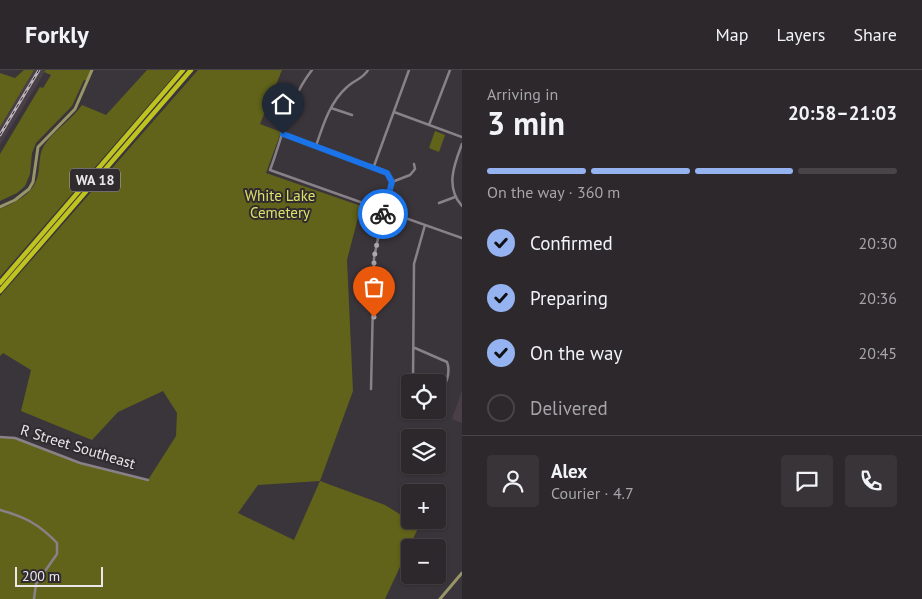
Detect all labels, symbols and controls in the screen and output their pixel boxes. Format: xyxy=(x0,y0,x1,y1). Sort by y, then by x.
text: Forkly xyxy=(25,19,89,50)
text: Map xyxy=(716,23,748,46)
text: Layers xyxy=(776,23,825,46)
text: Share xyxy=(853,23,897,46)
pin xyxy=(262,83,304,134)
text: Arriving in xyxy=(487,84,558,104)
icon: home xyxy=(269,90,297,118)
text: 20:58–21:03 xyxy=(788,101,897,125)
text: 3 min xyxy=(487,102,565,144)
road number: WA 18 xyxy=(70,168,120,192)
text: On the way · 360 m xyxy=(487,182,620,202)
park label: White Lake Cemetery xyxy=(245,186,315,222)
courier xyxy=(358,189,408,239)
icon: bike xyxy=(369,200,397,228)
icon: check xyxy=(487,229,515,257)
text: Confirmed xyxy=(530,231,613,255)
text: 20:30 xyxy=(859,233,897,253)
pin xyxy=(353,266,395,317)
icon: bag xyxy=(360,273,388,301)
icon: check xyxy=(487,284,515,312)
text: Preparing xyxy=(530,286,608,310)
text: 20:36 xyxy=(859,288,897,308)
icon: check xyxy=(487,339,515,367)
text: On the way xyxy=(530,341,622,365)
text: 20:45 xyxy=(859,343,897,363)
map controls xyxy=(401,374,446,584)
button: locate xyxy=(401,374,446,419)
text: Delivered xyxy=(530,396,608,420)
street label: R Street Southeast xyxy=(18,420,138,473)
button: layers xyxy=(401,429,446,474)
button: person xyxy=(487,455,539,507)
button: chat xyxy=(781,455,833,507)
button: phone xyxy=(845,455,897,507)
text: Alex xyxy=(551,459,587,483)
text: Courier · 4.7 xyxy=(551,483,634,503)
button: + xyxy=(401,484,446,529)
button: − xyxy=(401,539,446,584)
scale bar xyxy=(15,564,102,587)
text: 200 m xyxy=(22,567,60,585)

